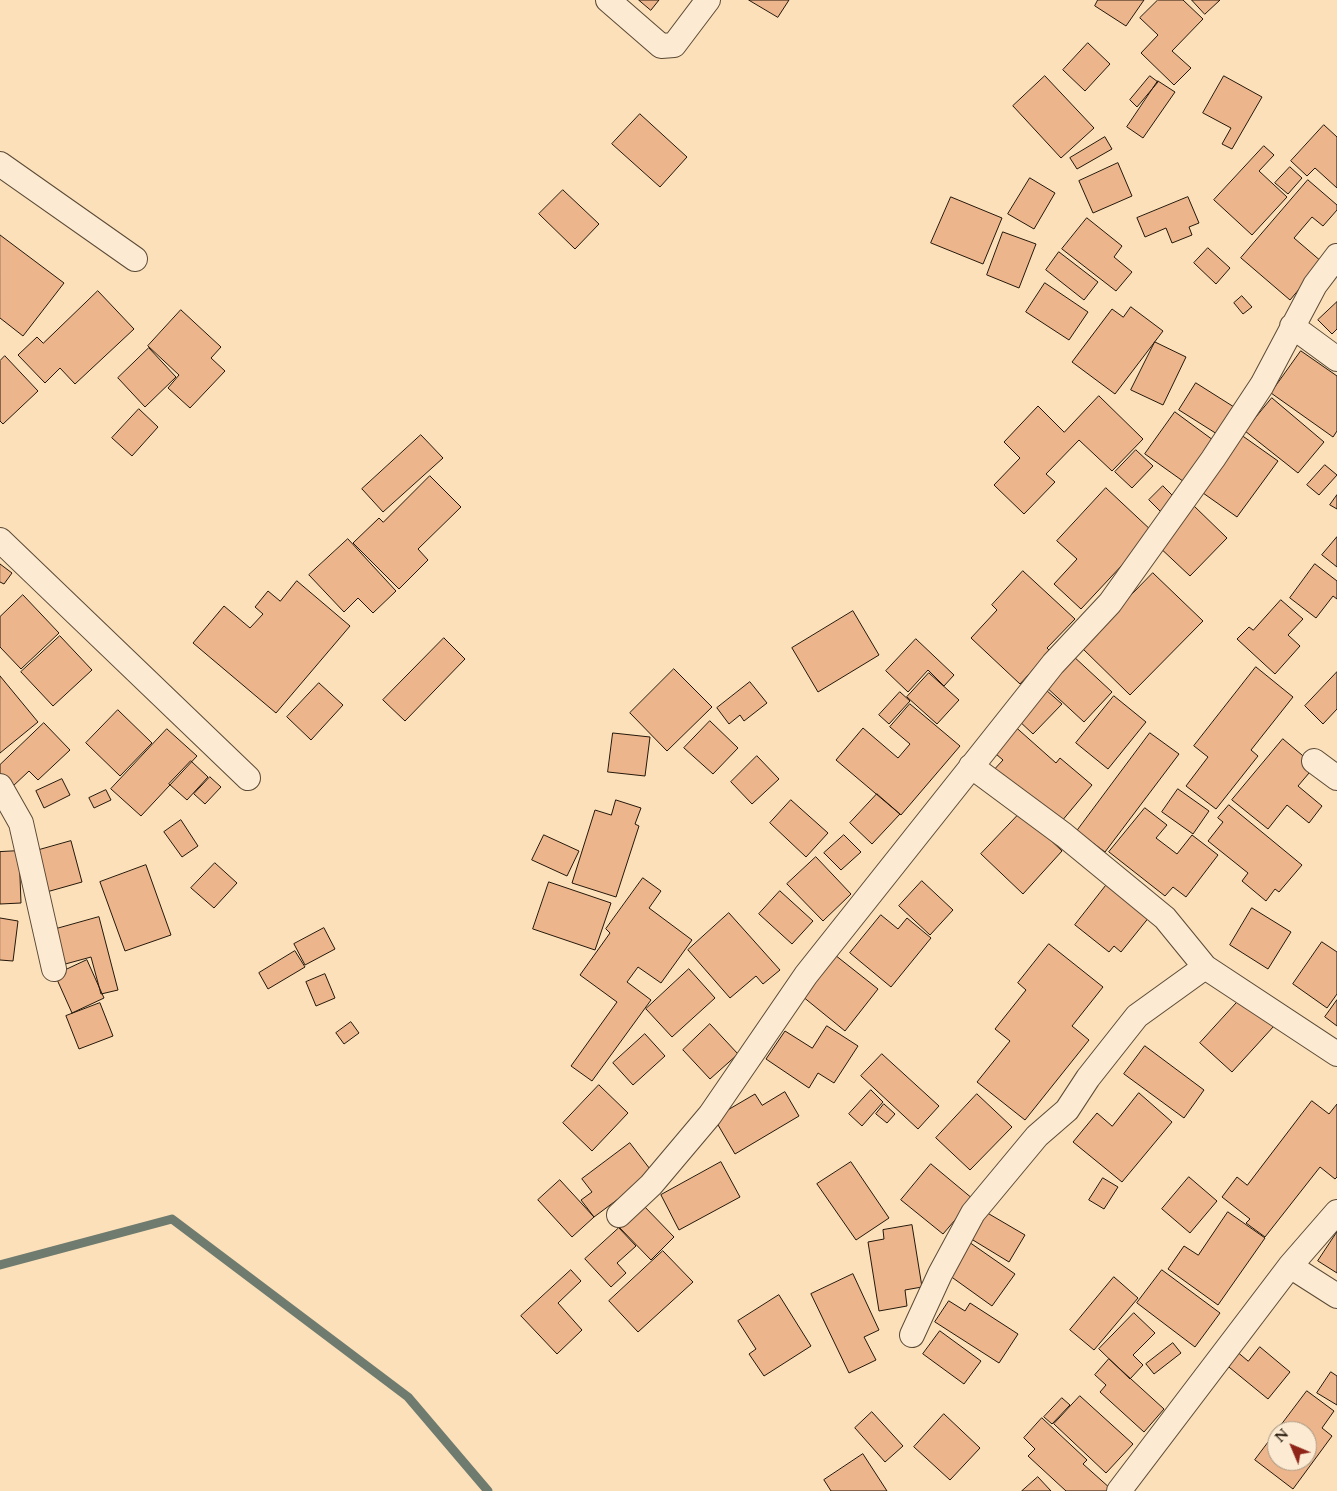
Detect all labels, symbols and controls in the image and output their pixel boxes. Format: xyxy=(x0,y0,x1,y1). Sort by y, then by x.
north arrow xyxy=(1267,1421,1317,1471)
text: N xyxy=(1271,1425,1293,1447)

